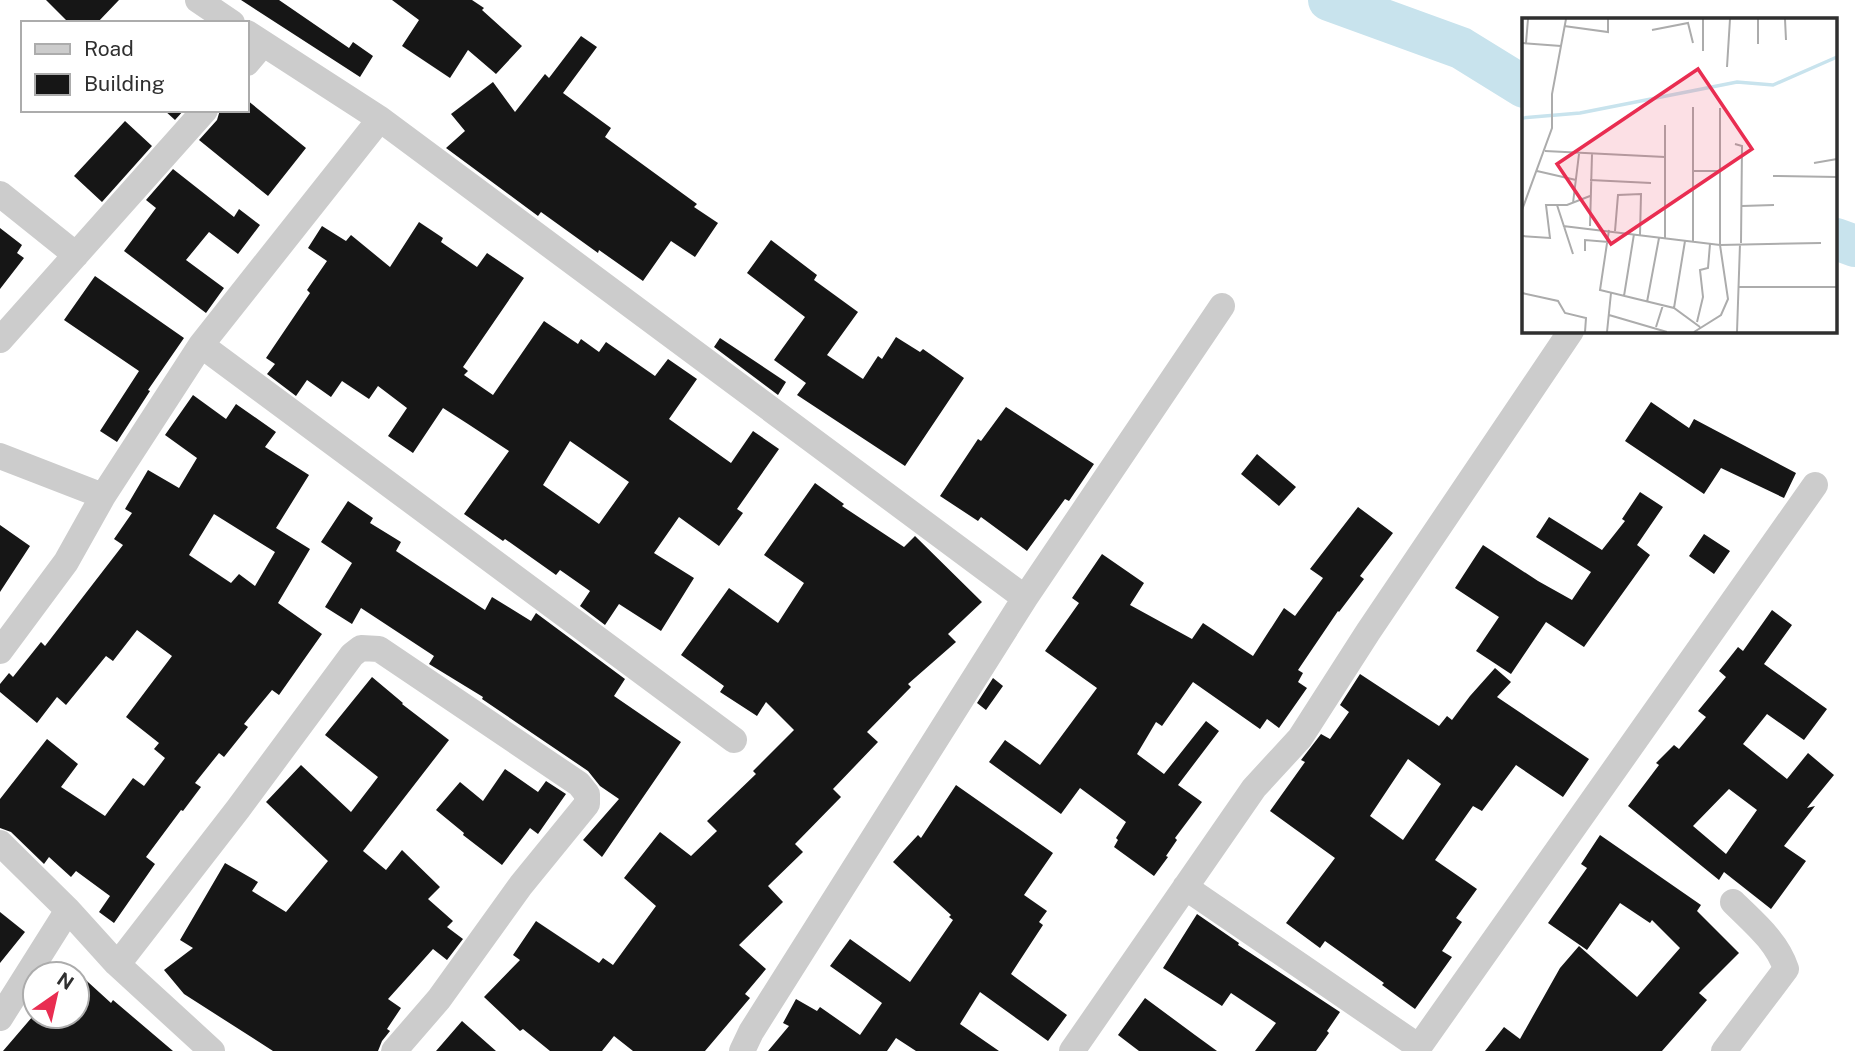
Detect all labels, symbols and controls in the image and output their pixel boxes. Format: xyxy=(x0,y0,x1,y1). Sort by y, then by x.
inset map xyxy=(1522,18,1838,332)
legend xyxy=(21,21,248,112)
text: Road xyxy=(84,36,134,61)
text: Building xyxy=(84,71,165,96)
north arrow xyxy=(21,960,91,1030)
text: N xyxy=(53,968,78,994)

